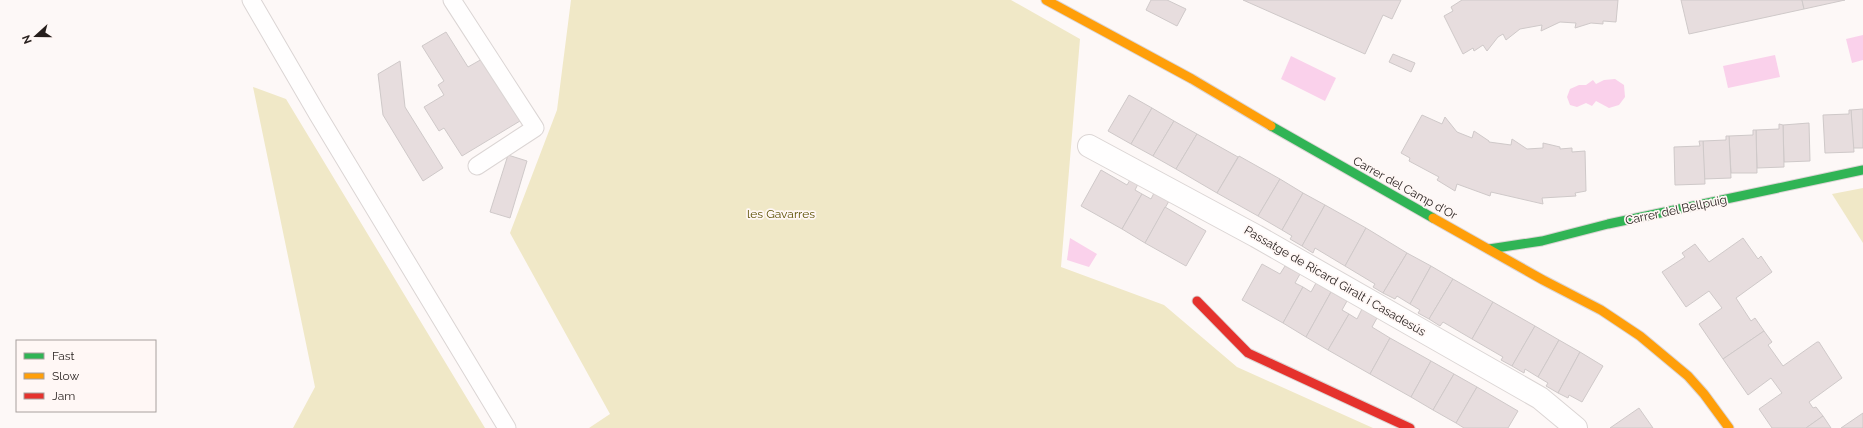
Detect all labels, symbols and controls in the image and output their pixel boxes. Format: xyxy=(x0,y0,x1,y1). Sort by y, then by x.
north arrow xyxy=(16,16,56,56)
text: N xyxy=(20,33,35,46)
street label: Carrer del Camp d'Or xyxy=(1351,154,1460,223)
street label: Carrer del Bellpuig xyxy=(1624,192,1728,228)
park label: les Gavarres xyxy=(747,207,815,221)
street label: Passatge de Ricard Giralt i Casadesús xyxy=(1242,223,1428,339)
legend xyxy=(16,340,156,412)
text: Fast xyxy=(52,349,75,363)
text: Slow xyxy=(52,369,79,383)
text: Jam xyxy=(52,389,75,403)

